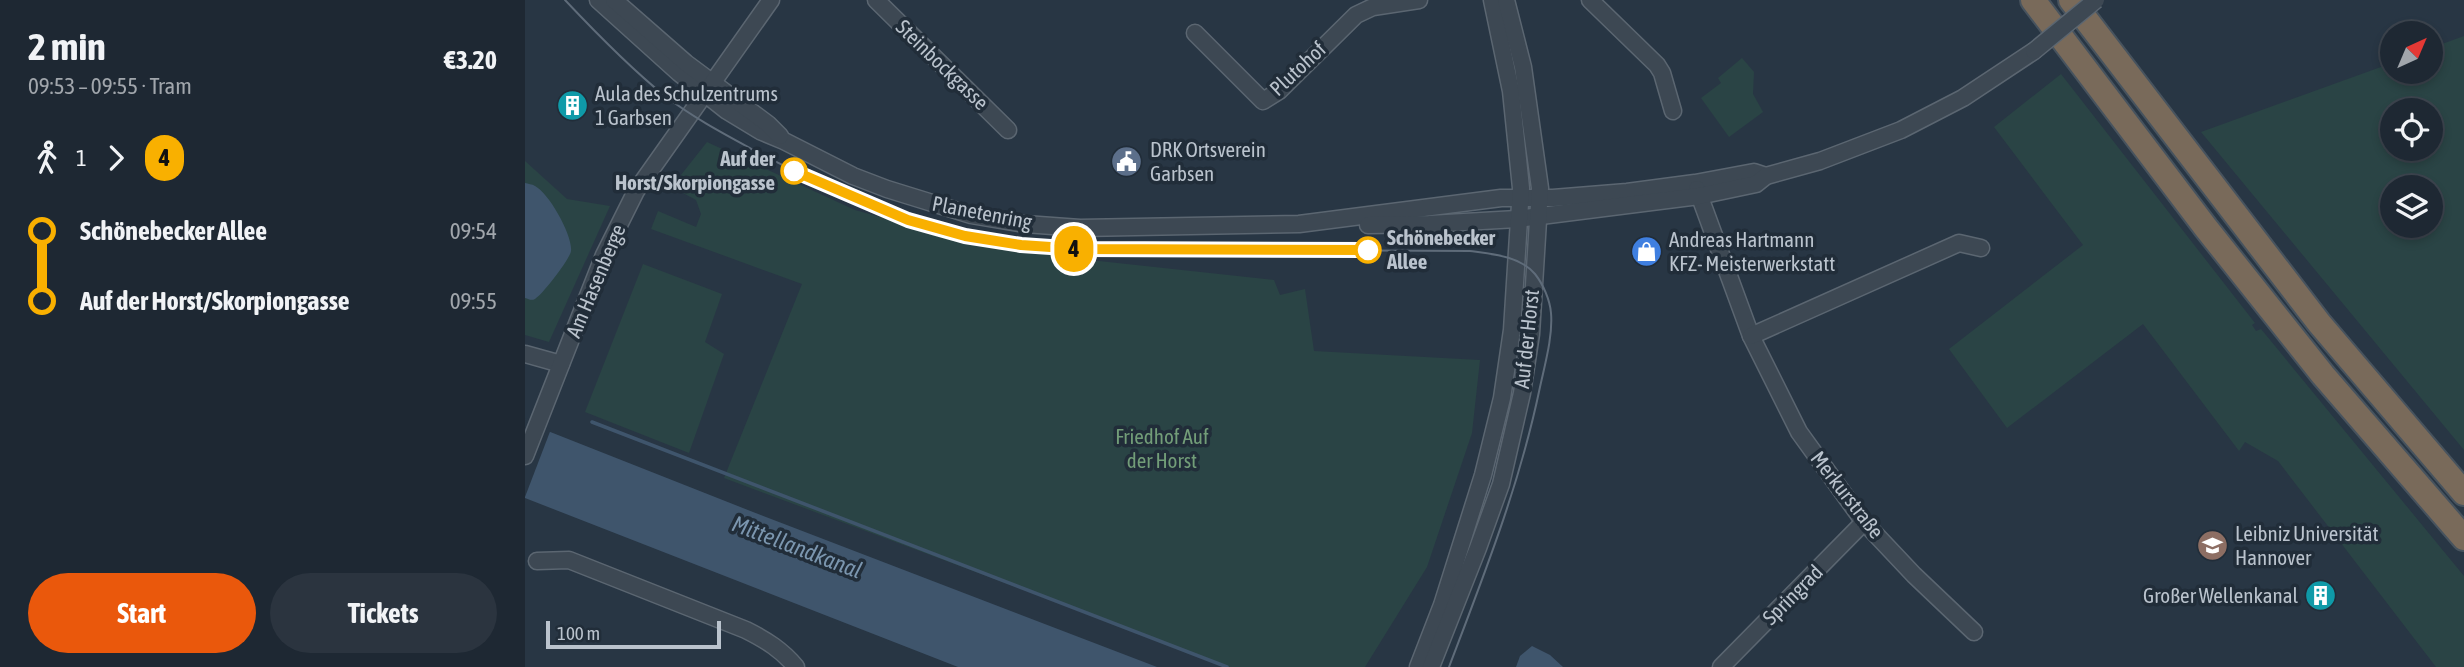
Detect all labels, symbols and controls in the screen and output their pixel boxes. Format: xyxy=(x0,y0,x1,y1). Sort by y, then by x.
street label: Steinbockgasse xyxy=(892,14,994,114)
north arrow xyxy=(2380,21,2443,84)
map controls xyxy=(2380,21,2443,238)
text: 2 min xyxy=(28,25,106,68)
street label: Plutohof xyxy=(1264,36,1330,100)
text: €3.20 xyxy=(444,45,497,75)
text: 09:53 – 09:55 · Tram xyxy=(28,73,192,99)
place label: Aula des Schulzentrums 1 Garbsen xyxy=(595,81,778,129)
building icon: Aula des Schulzentrums 1 Garbsen xyxy=(555,89,589,123)
button: locate xyxy=(2380,98,2443,161)
place label: DRK Ortsverein Garbsen xyxy=(1150,137,1266,185)
icon: walk xyxy=(28,139,66,177)
icon: forward xyxy=(97,139,135,177)
text: 4 xyxy=(159,144,170,171)
text: 1 xyxy=(76,145,87,171)
public building icon: DRK Ortsverein Garbsen xyxy=(1110,145,1144,179)
place label: Auf der Horst/Skorpiongasse xyxy=(615,146,776,194)
marker: Auf der Horst/Skorpiongasse xyxy=(781,158,807,184)
button: layers xyxy=(2380,175,2443,238)
street label: Planetenring xyxy=(930,191,1034,233)
text: Schönebecker Allee xyxy=(80,216,267,246)
text: 09:54 xyxy=(450,218,497,244)
street label: Am Hasenberge xyxy=(560,220,630,341)
place label: Schönebecker Allee xyxy=(1386,225,1496,273)
line badge: 4 xyxy=(1051,226,1097,272)
place label: Andreas Hartmann KFZ- Meisterwerkstatt xyxy=(1669,227,1835,275)
text: 4 xyxy=(1068,235,1080,262)
shop icon: Andreas Hartmann KFZ- Meisterwerkstatt xyxy=(1629,235,1663,269)
marker: Schönebecker Allee xyxy=(1355,237,1381,263)
text: Auf der Horst/Skorpiongasse xyxy=(80,286,350,316)
text: 09:55 xyxy=(450,288,497,314)
street label: Auf der Horst xyxy=(1509,288,1543,390)
park label: Friedhof Auf der Horst xyxy=(1115,424,1209,472)
street label: Merkurstraße xyxy=(1806,446,1889,543)
water label: Mittellandkanal xyxy=(728,510,866,584)
place label: Leibniz Universität Hannover xyxy=(2235,521,2379,569)
school or university icon: Leibniz Universität Hannover xyxy=(2195,529,2229,563)
street label: Springrad xyxy=(1757,559,1827,629)
button: Start xyxy=(28,573,256,653)
button: Tickets xyxy=(270,573,497,653)
building icon: Großer Wellenkanal xyxy=(2304,579,2338,613)
place label: Großer Wellenkanal xyxy=(2143,583,2298,607)
scale bar xyxy=(546,618,721,650)
text: 100 m xyxy=(557,622,600,644)

